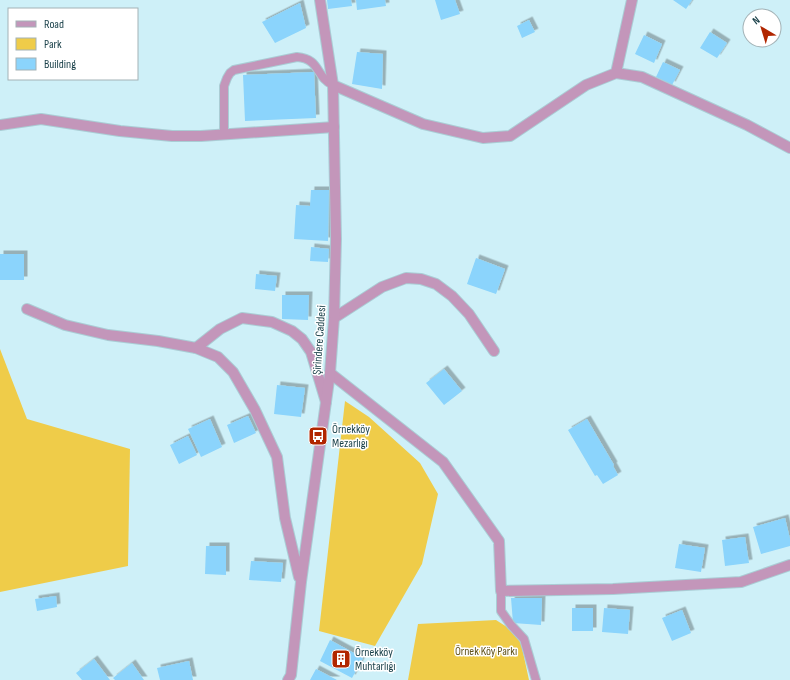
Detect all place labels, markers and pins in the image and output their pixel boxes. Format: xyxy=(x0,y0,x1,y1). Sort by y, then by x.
place label: Örnekköy Mezarlığı xyxy=(332,422,370,451)
bus stop icon: Örnekköy Mezarlığı xyxy=(307,425,329,447)
place label: Örnekköy Muhtarlığı xyxy=(355,645,396,674)
building icon: Örnekköy Muhtarlığı xyxy=(330,648,352,670)

